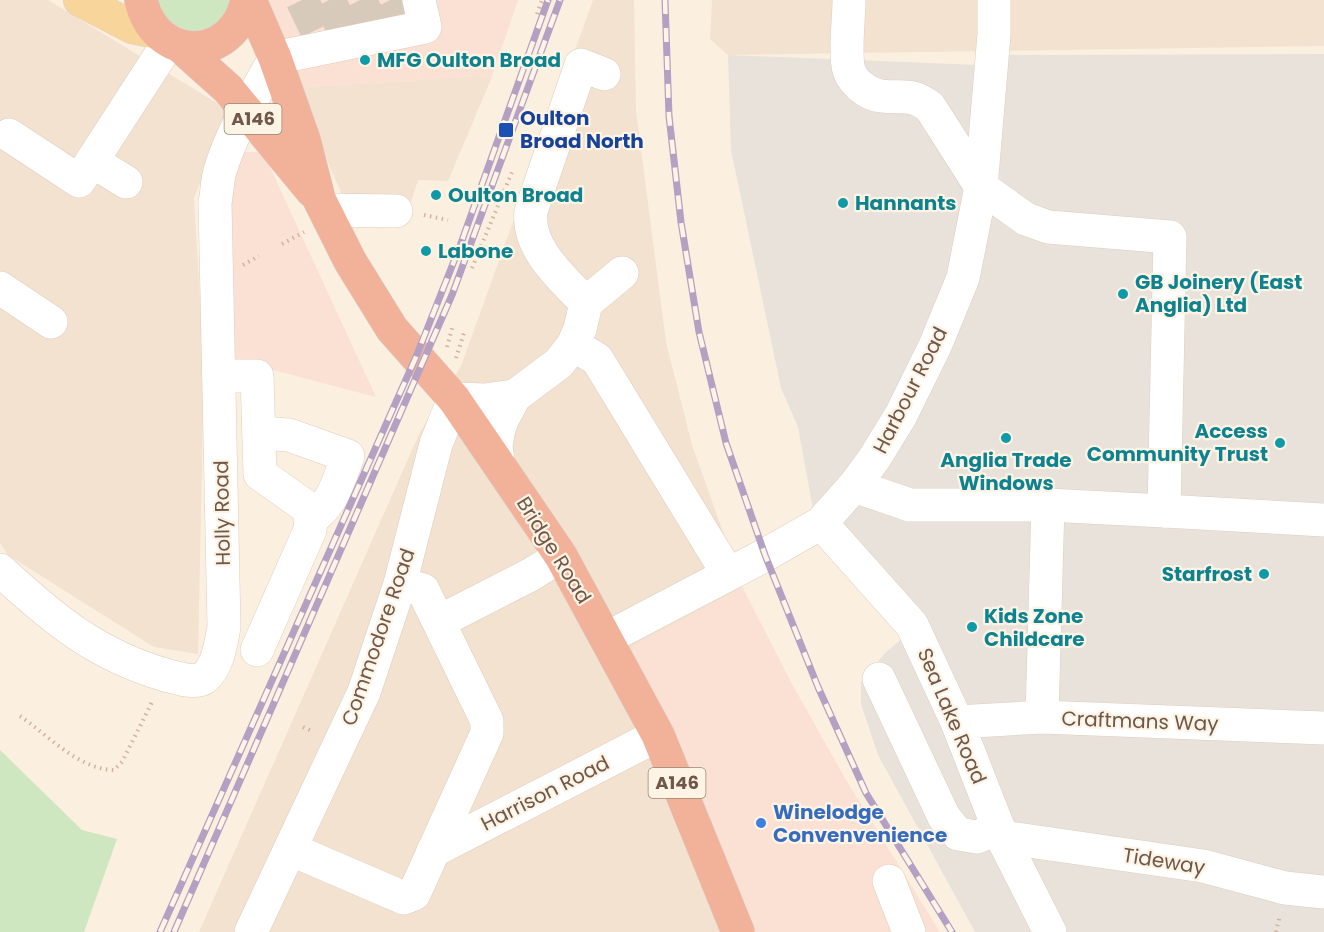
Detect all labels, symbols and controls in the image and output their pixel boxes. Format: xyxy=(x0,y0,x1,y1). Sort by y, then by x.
place label: MFG Oulton Broad xyxy=(377,46,561,74)
marker: MFG Oulton Broad xyxy=(358,53,372,67)
road number: A146 xyxy=(224,104,282,134)
place label: Oulton Broad North xyxy=(520,104,644,155)
marker: Oulton Broad North xyxy=(497,121,515,139)
place label: Oulton Broad xyxy=(448,181,583,209)
marker: Oulton Broad xyxy=(429,188,443,202)
place label: Hannants xyxy=(855,189,957,217)
marker: Hannants xyxy=(836,196,850,210)
place label: Labone xyxy=(438,237,513,265)
marker: Labone xyxy=(419,244,433,258)
place label: GB Joinery (East Anglia) Ltd xyxy=(1135,268,1302,319)
marker: GB Joinery (East Anglia) Ltd xyxy=(1116,287,1130,301)
street label: Harbour Road xyxy=(866,322,954,458)
place label: Access Community Trust xyxy=(1087,417,1268,468)
marker: Anglia Trade Windows xyxy=(999,431,1013,445)
marker: Access Community Trust xyxy=(1273,436,1287,450)
place label: Anglia Trade Windows xyxy=(940,446,1072,497)
street label: Holly Road xyxy=(207,460,237,566)
street label: Bridge Road xyxy=(510,491,598,609)
street label: Commodore Road xyxy=(335,545,421,729)
place label: Starfrost xyxy=(1162,560,1252,588)
marker: Starfrost xyxy=(1257,567,1271,581)
place label: Kids Zone Childcare xyxy=(984,602,1085,653)
marker: Kids Zone Childcare xyxy=(965,620,979,634)
street label: Sea Lake Road xyxy=(911,644,993,788)
street label: Craftmans Way xyxy=(1061,704,1219,738)
street label: Harrison Road xyxy=(476,749,614,837)
road number: A146 xyxy=(648,768,706,798)
place label: Winelodge Convenvenience xyxy=(773,798,947,849)
marker: Winelodge Convenvenience xyxy=(754,816,768,830)
street label: Tideway xyxy=(1121,841,1207,881)

